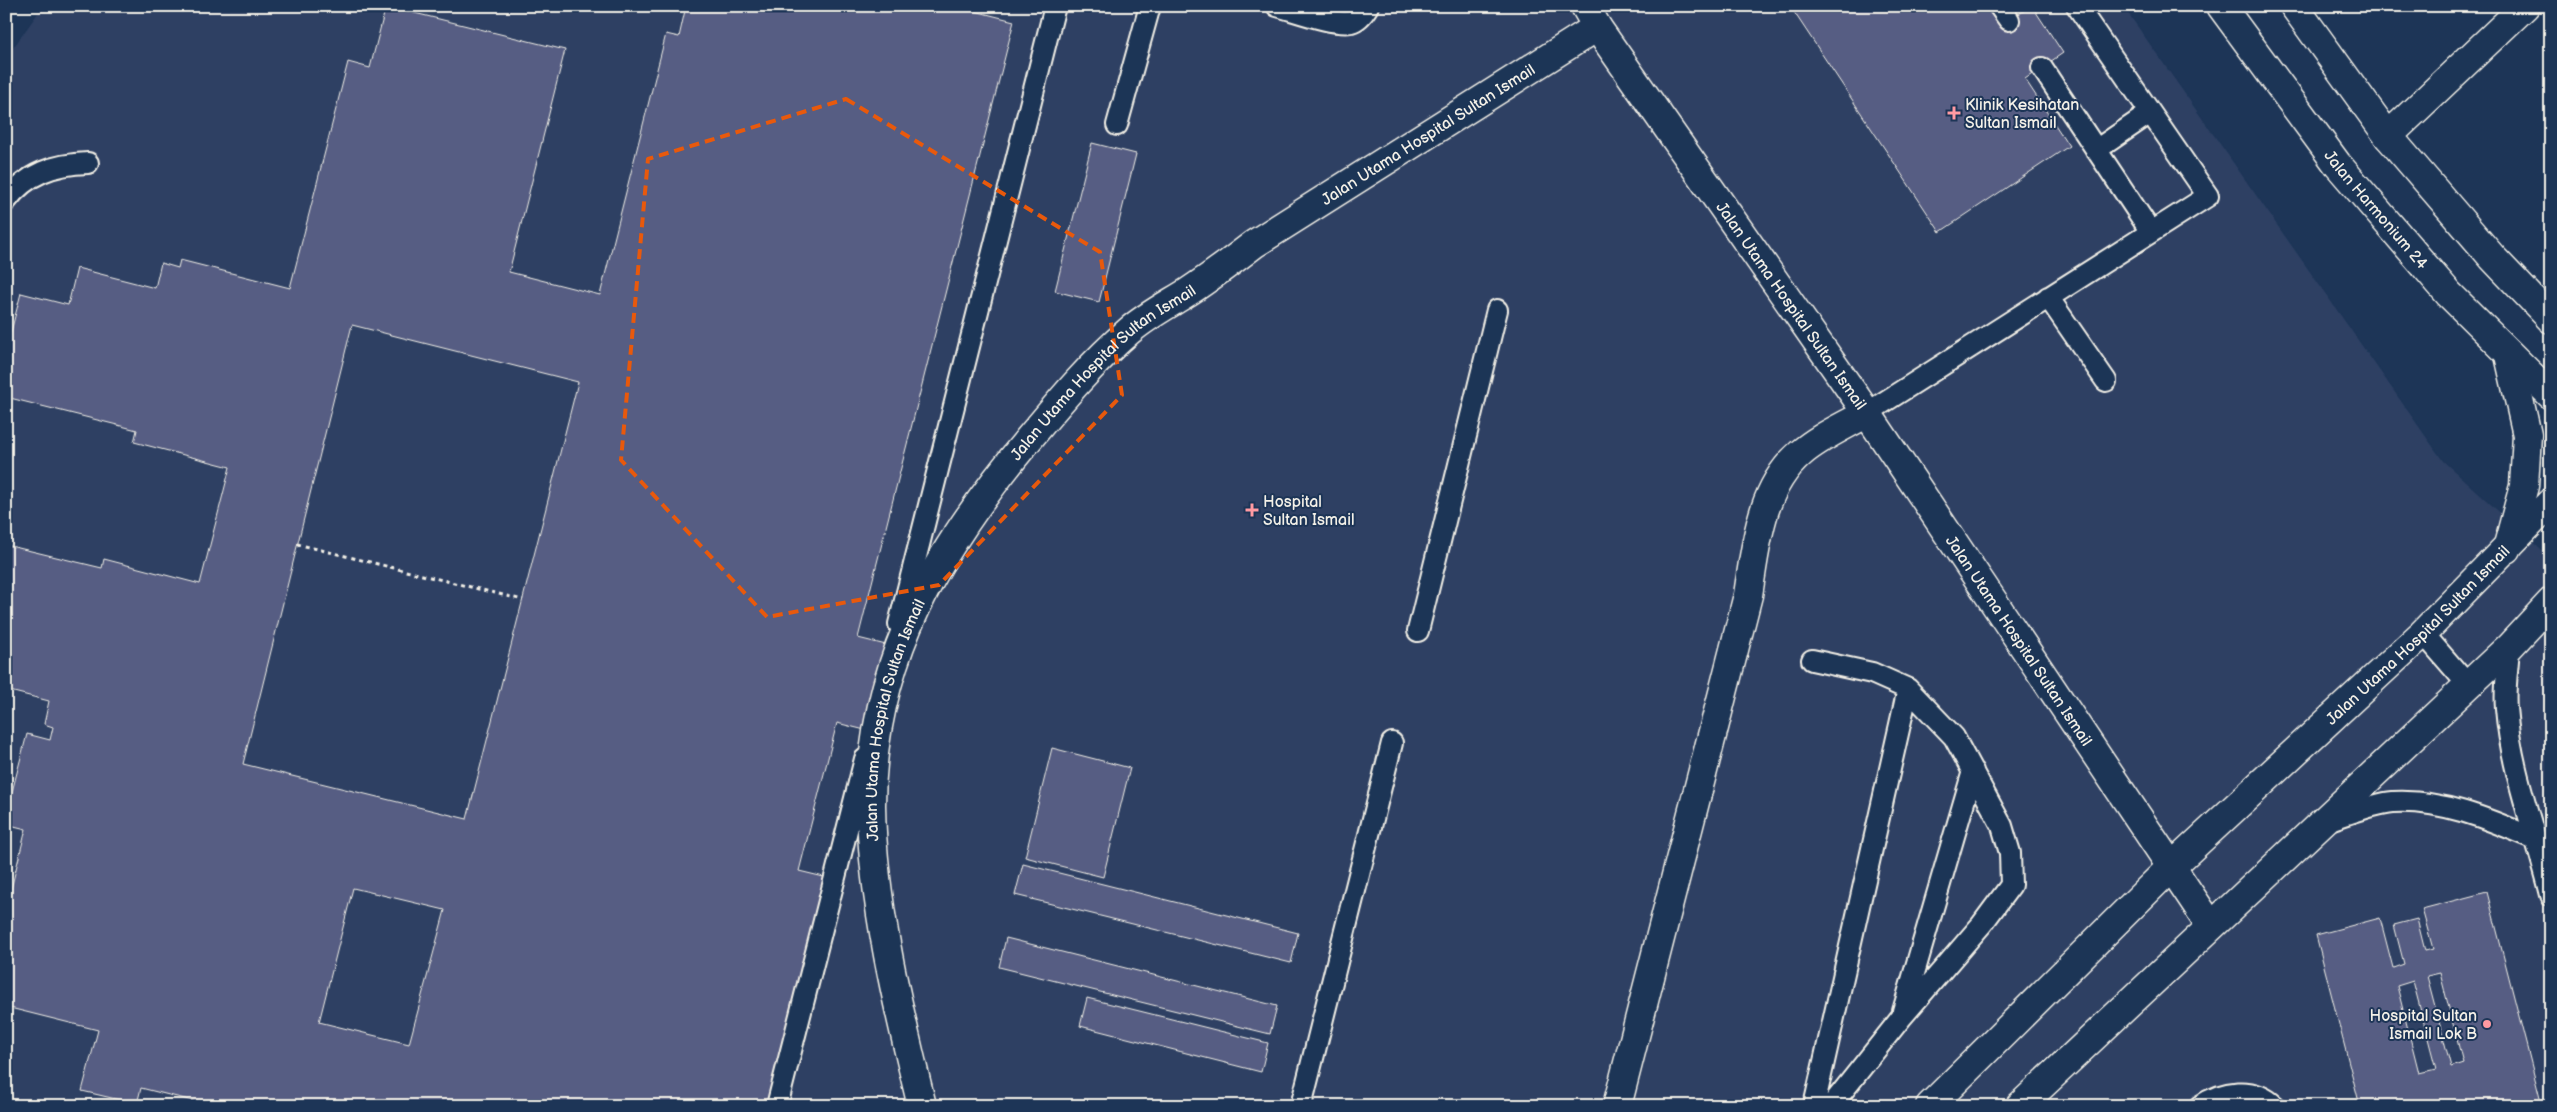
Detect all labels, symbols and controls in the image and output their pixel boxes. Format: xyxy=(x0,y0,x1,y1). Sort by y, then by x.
street label: Jalan Utama Hospital Sultan Ismail xyxy=(1318,61,1539,210)
place label: Klinik Kesihatan Sultan Ismail xyxy=(1965,96,2079,133)
marker: Klinik Kesihatan Sultan Ismail xyxy=(1947,106,1961,120)
street label: Jalan Harmonium 24 xyxy=(2319,147,2431,274)
street label: Jalan Utama Hospital Sultan Ismail xyxy=(1711,199,1870,414)
street label: Jalan Utama Hospital Sultan Ismail xyxy=(1007,282,1200,465)
place label: Hospital Sultan Ismail xyxy=(1263,493,1354,530)
marker: Hospital Sultan Ismail xyxy=(1245,503,1259,517)
street label: Jalan Utama Hospital Sultan Ismail xyxy=(1941,532,2095,750)
street label: Jalan Utama Hospital Sultan Ismail xyxy=(2322,542,2514,729)
street label: Jalan Utama Hospital Sultan Ismail xyxy=(863,596,930,842)
place label: Hospital Sultan Ismail Lok B xyxy=(2370,1007,2477,1044)
marker: Hospital Sultan Ismail Lok B xyxy=(2481,1018,2493,1030)

